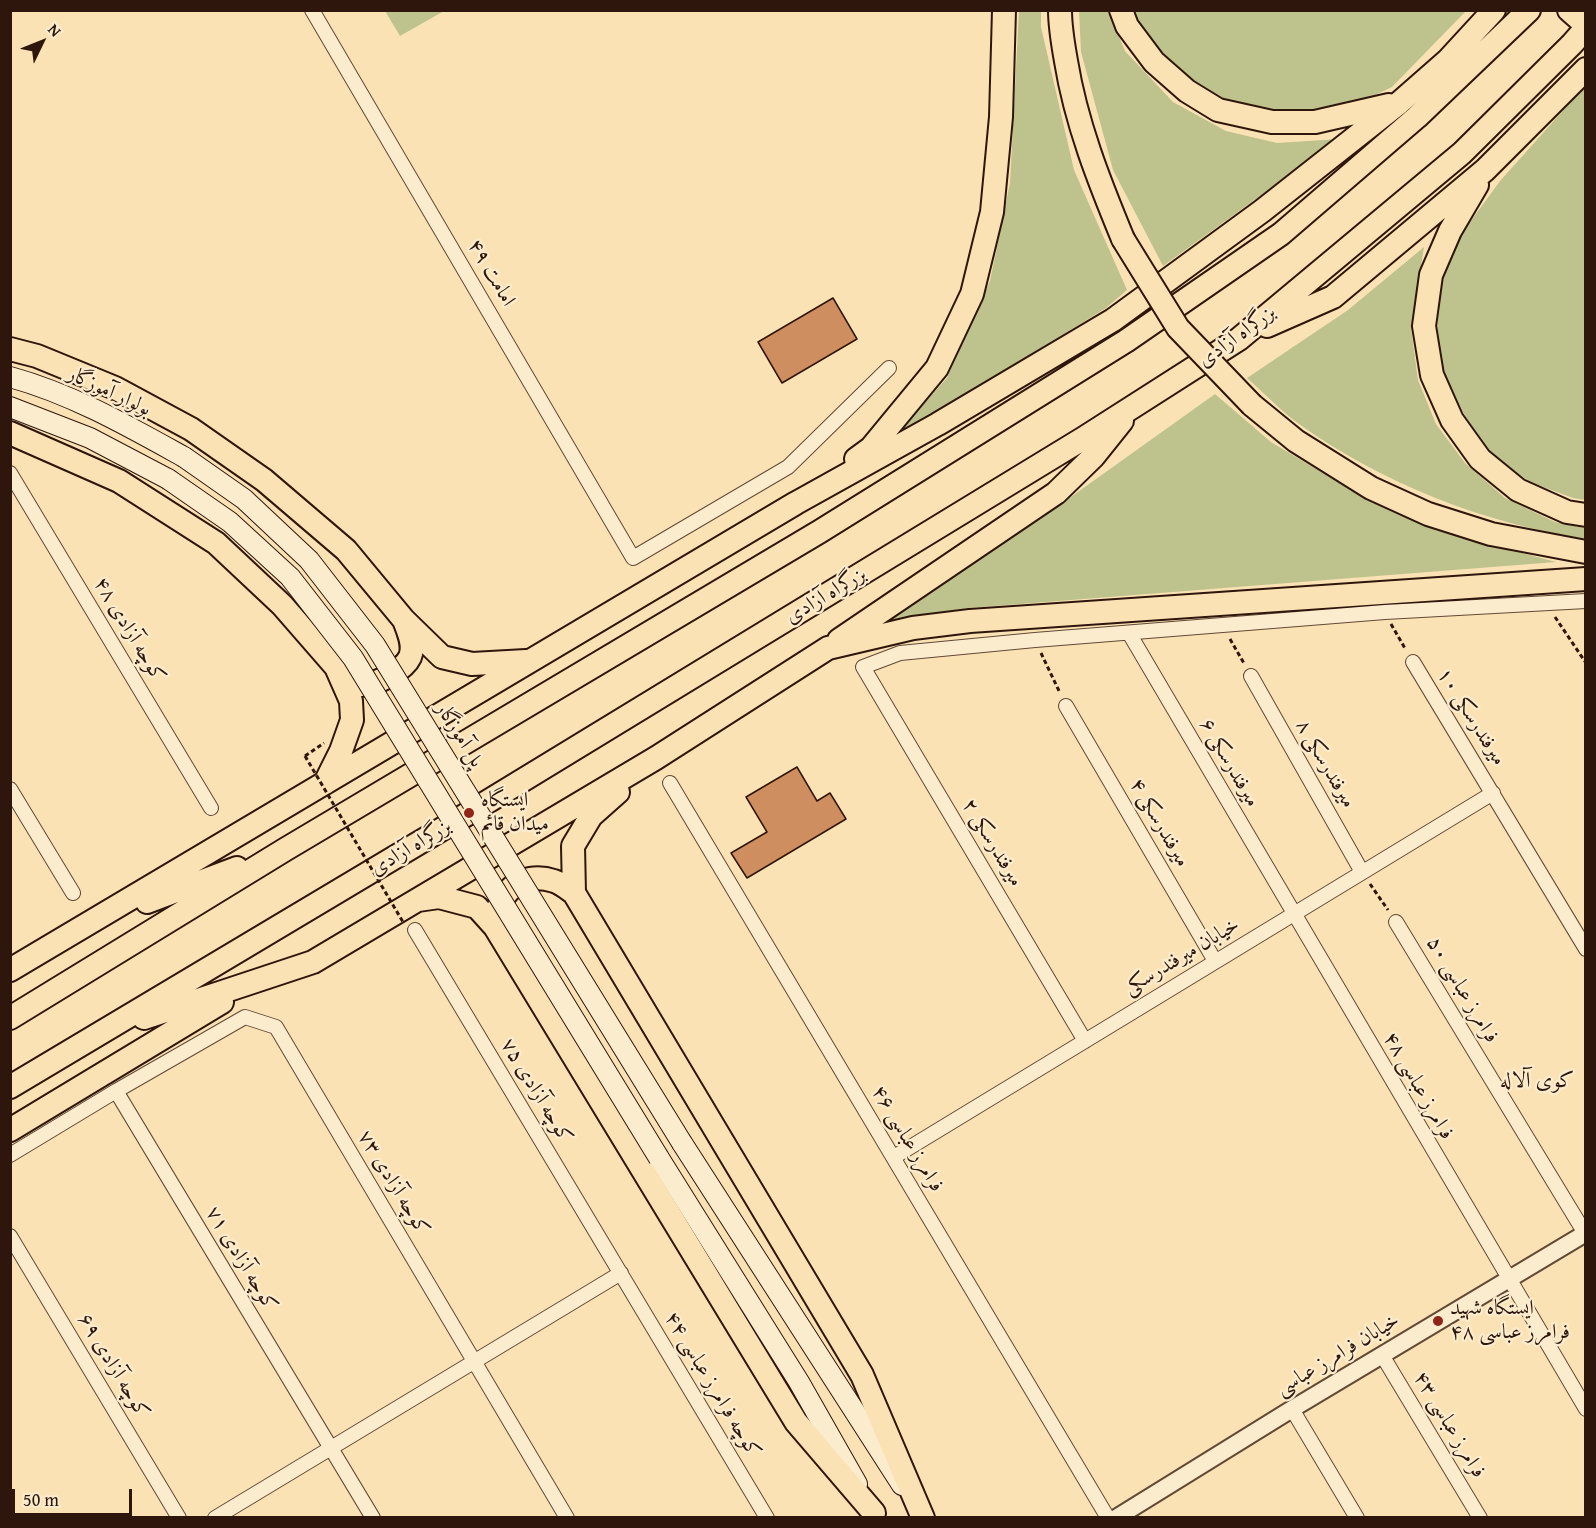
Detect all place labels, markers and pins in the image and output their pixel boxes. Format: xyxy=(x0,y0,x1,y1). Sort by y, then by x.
place label: ایستگاه میدان قائم xyxy=(481,788,549,838)
marker: ایستگاه میدان قائم xyxy=(462,806,476,820)
place label: ایستگاه شهید فرامرز عباسی ۴۸ xyxy=(1450,1296,1570,1346)
marker: ایستگاه شهید فرامرز عباسی ۴۸ xyxy=(1431,1314,1445,1328)

